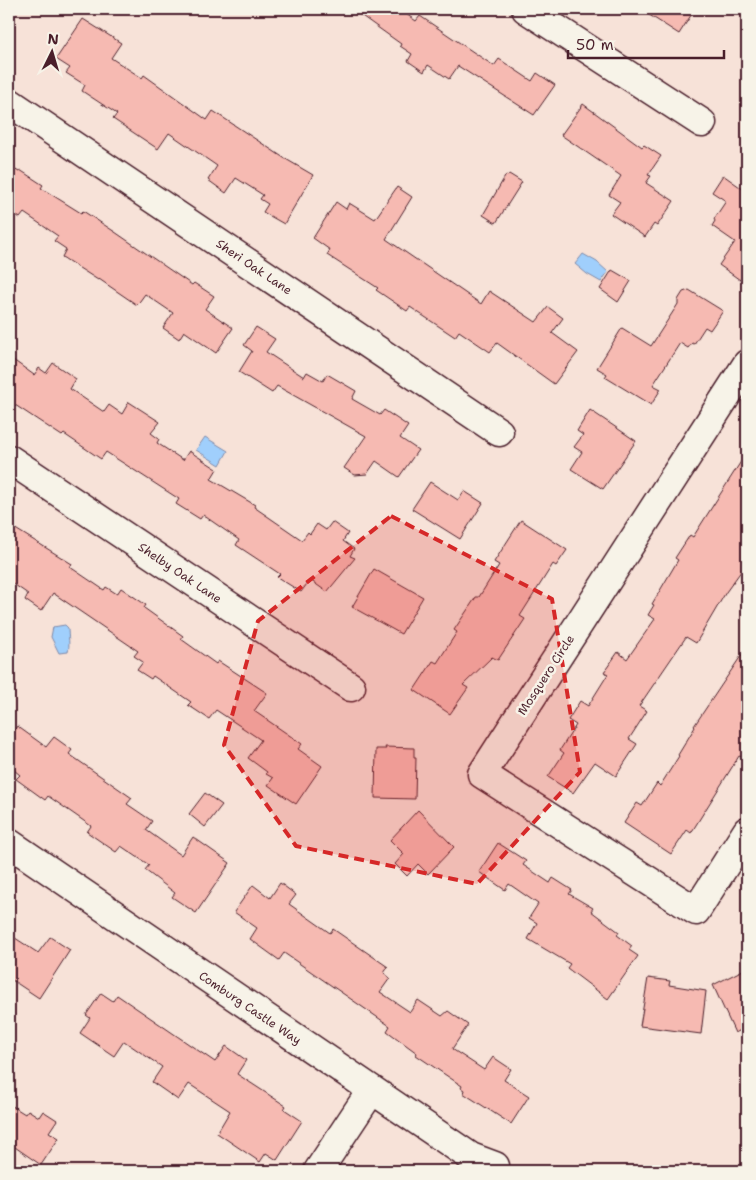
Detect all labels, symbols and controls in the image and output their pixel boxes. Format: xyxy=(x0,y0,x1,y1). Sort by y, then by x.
north arrow xyxy=(28,28,78,78)
scale bar xyxy=(568,28,725,60)
text: N xyxy=(47,30,59,48)
text: 50 m xyxy=(576,35,614,55)
street label: Sheri Oak Lane xyxy=(213,236,295,298)
street label: Shelby Oak Lane xyxy=(135,539,225,607)
street label: Mosquero Circle xyxy=(514,632,578,718)
street label: Comburg Castle Way xyxy=(196,968,304,1048)

